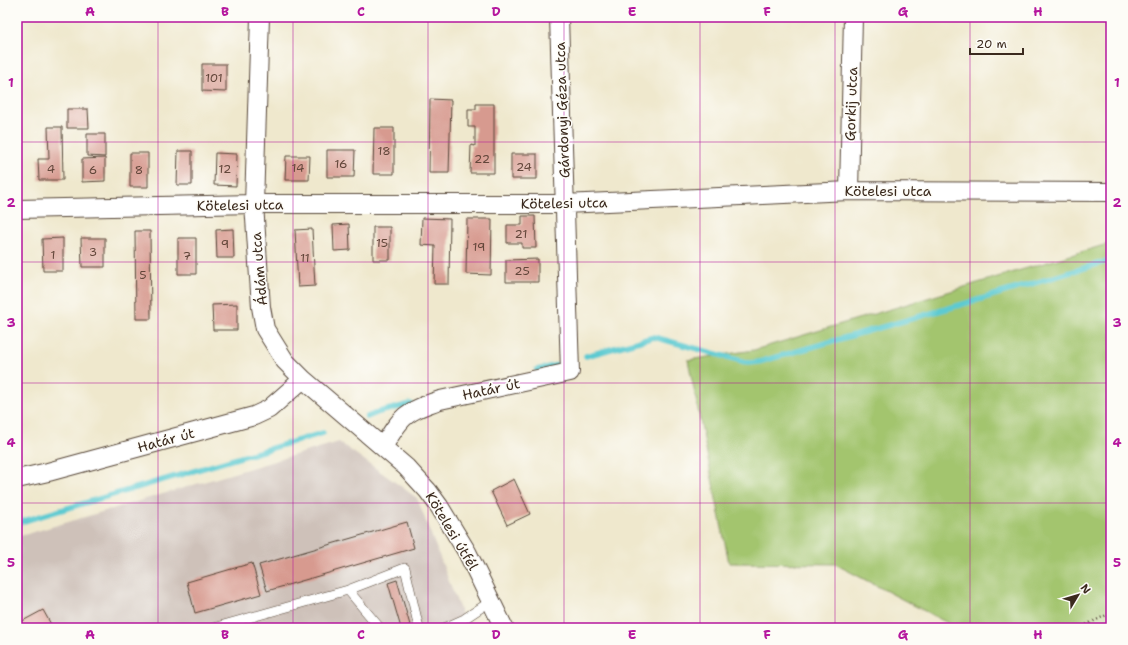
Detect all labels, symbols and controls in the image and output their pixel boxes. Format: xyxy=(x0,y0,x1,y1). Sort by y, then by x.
text: A xyxy=(85,3,95,20)
text: B xyxy=(221,3,229,20)
text: C xyxy=(357,3,365,20)
text: D xyxy=(491,3,501,20)
text: E xyxy=(628,3,637,20)
text: F xyxy=(763,3,771,20)
text: G xyxy=(898,3,909,20)
text: H xyxy=(1033,3,1043,20)
scale bar xyxy=(970,30,1023,56)
text: 20 m xyxy=(976,36,1007,52)
street label: Gárdonyi Géza utca xyxy=(551,41,573,178)
street label: Gorkij utca xyxy=(841,66,861,141)
house number: 101 xyxy=(205,70,223,86)
text: 1 xyxy=(8,74,14,91)
text: 1 xyxy=(1114,74,1120,91)
house number: 18 xyxy=(377,143,391,159)
house number: 22 xyxy=(474,151,490,167)
house number: 16 xyxy=(334,156,348,172)
house number: 24 xyxy=(516,159,532,175)
house number: 14 xyxy=(292,160,304,176)
house number: 4 xyxy=(47,161,55,177)
house number: 12 xyxy=(219,161,231,177)
house number: 6 xyxy=(89,162,97,178)
house number: 8 xyxy=(135,162,143,178)
street label: Kötelesi utca xyxy=(845,182,932,200)
street label: Kötelesi utca xyxy=(520,193,608,213)
text: 2 xyxy=(6,194,16,211)
text: 2 xyxy=(1112,194,1122,211)
street label: Kötelesi utca xyxy=(196,195,284,215)
house number: 21 xyxy=(515,226,527,242)
street label: Ádám utca xyxy=(247,231,271,307)
house number: 15 xyxy=(376,235,388,251)
house number: 9 xyxy=(221,236,229,252)
house number: 19 xyxy=(473,239,485,255)
house number: 3 xyxy=(89,244,97,260)
house number: 1 xyxy=(50,247,56,263)
house number: 7 xyxy=(183,248,191,264)
house number: 11 xyxy=(300,250,310,266)
house number: 25 xyxy=(514,263,530,279)
house number: 5 xyxy=(139,267,147,283)
text: 3 xyxy=(6,314,16,331)
text: 3 xyxy=(1112,314,1122,331)
street label: Határ út xyxy=(461,374,521,404)
street label: Határ út xyxy=(135,424,197,456)
text: 4 xyxy=(6,434,16,451)
text: 4 xyxy=(1112,434,1122,451)
street label: Kötelesi útfél xyxy=(422,489,483,574)
text: 5 xyxy=(7,554,15,571)
text: 5 xyxy=(1113,554,1121,571)
north arrow xyxy=(1058,575,1098,615)
text: N xyxy=(1077,581,1094,597)
text: A xyxy=(85,626,95,643)
text: B xyxy=(221,626,229,643)
text: C xyxy=(357,626,365,643)
text: D xyxy=(491,626,501,643)
text: E xyxy=(628,626,637,643)
text: F xyxy=(763,626,771,643)
text: G xyxy=(898,626,909,643)
text: H xyxy=(1033,626,1043,643)

